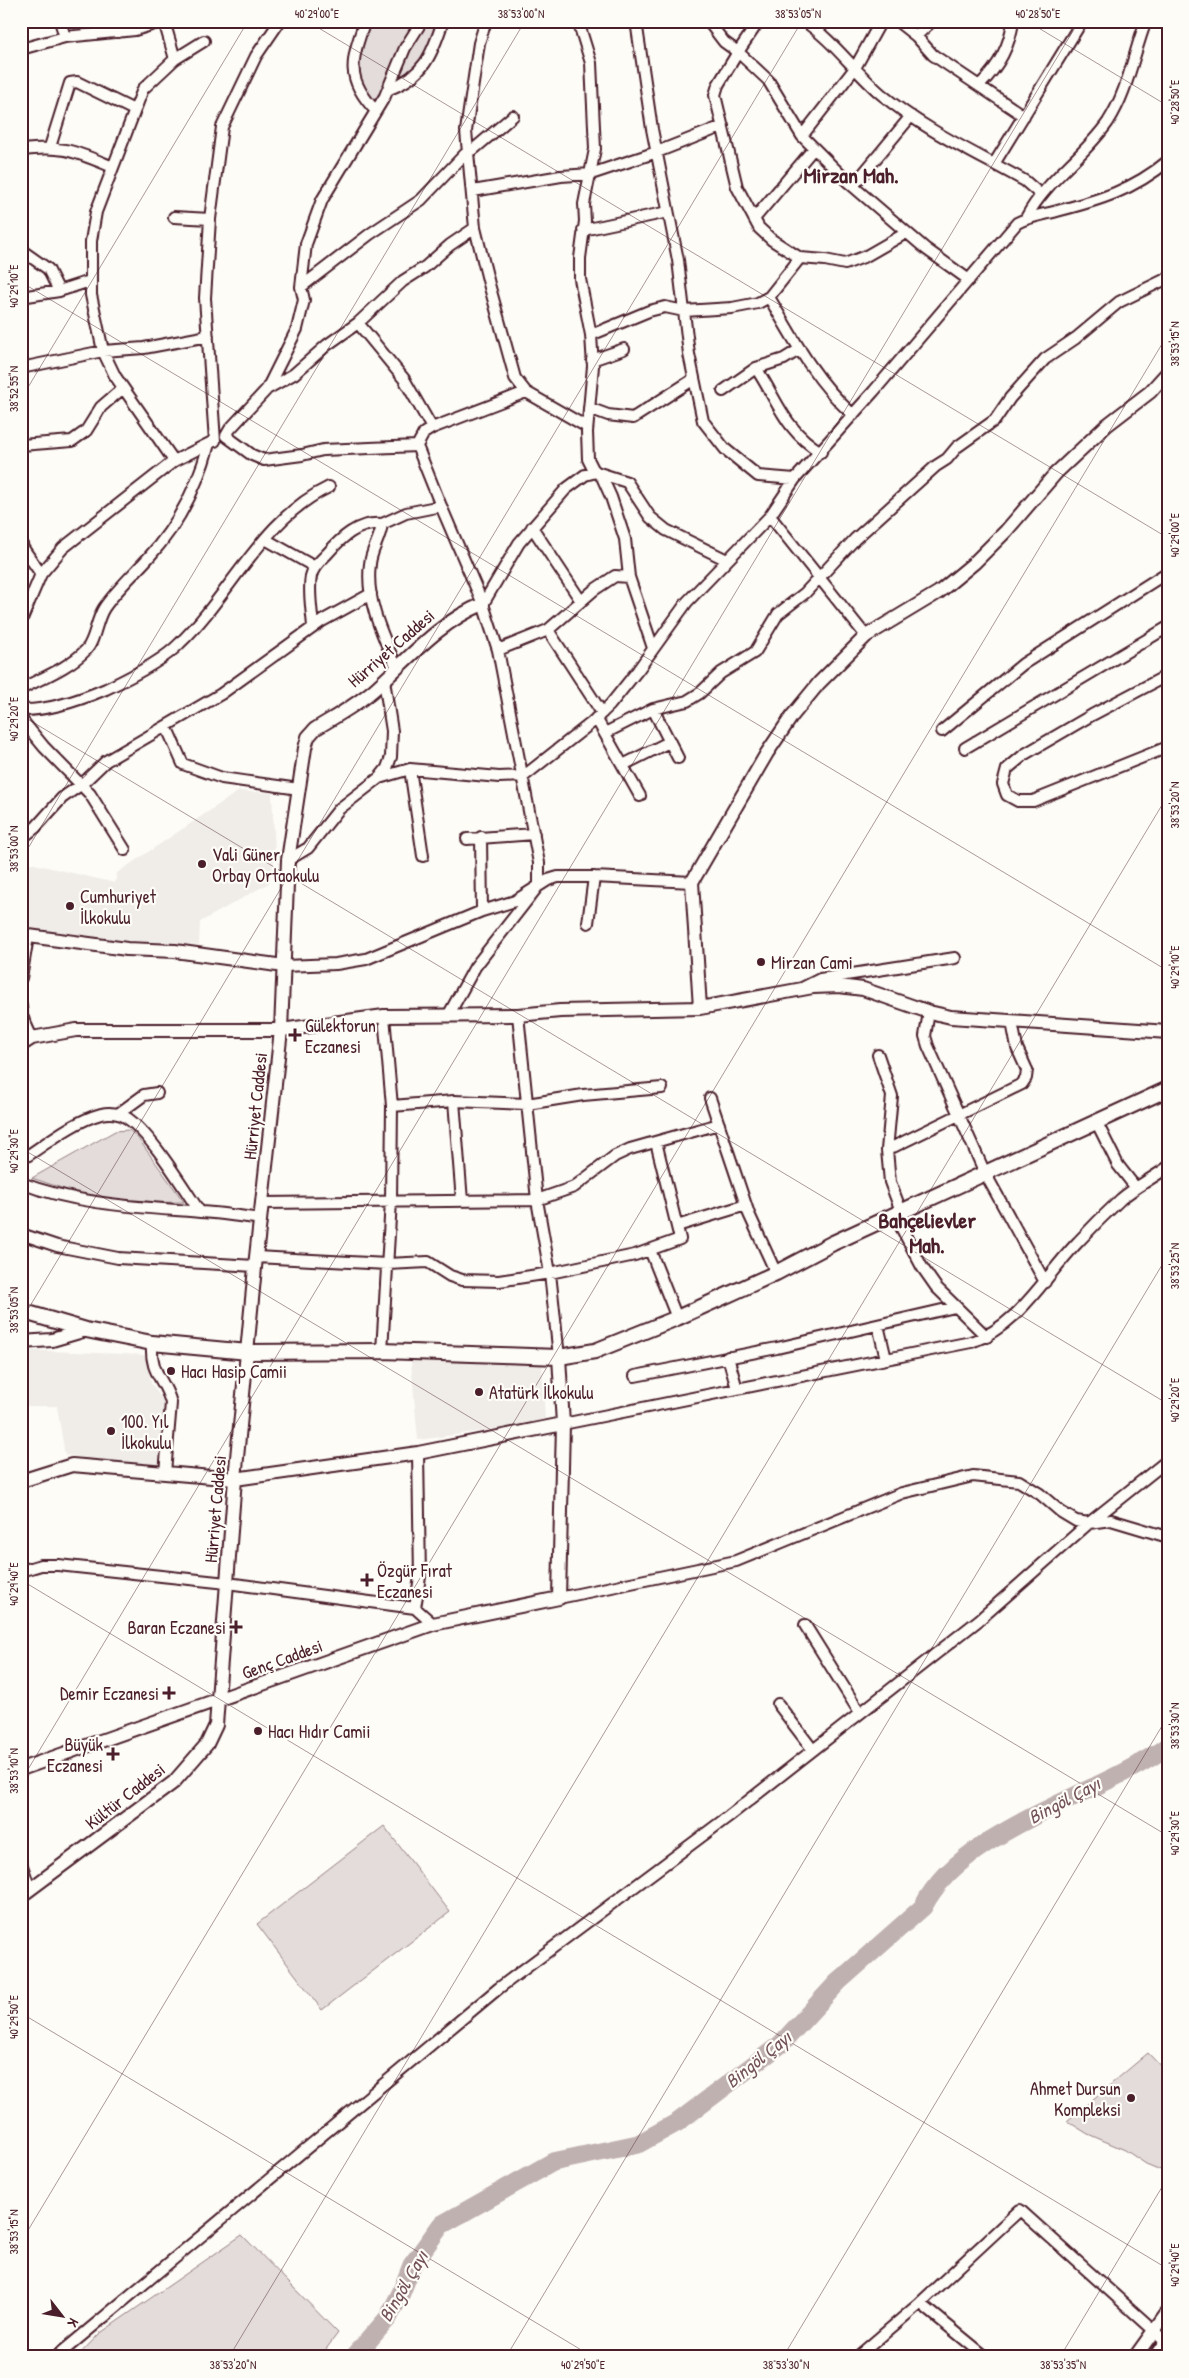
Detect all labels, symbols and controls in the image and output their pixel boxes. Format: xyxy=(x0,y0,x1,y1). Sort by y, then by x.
text: 40°29'00"E xyxy=(295,5,340,22)
text: 38°53'00"N xyxy=(498,5,544,22)
text: 38°53'05"N xyxy=(775,5,821,22)
text: 40°28'50"E xyxy=(1016,5,1061,22)
text: 40°28'50"E xyxy=(1166,79,1183,124)
district label: Mirzan Mah. xyxy=(803,160,899,190)
text: 40°29'10"E xyxy=(5,264,22,308)
text: 38°53'15"N xyxy=(1166,321,1183,367)
text: 38°52'55"N xyxy=(5,366,22,412)
text: 40°29'00"E xyxy=(1166,512,1183,557)
street label: Hürriyet Caddesi xyxy=(342,603,440,693)
text: 40°29'20"E xyxy=(5,696,22,741)
text: 38°53'20"N xyxy=(1166,782,1183,828)
text: 38°53'00"N xyxy=(5,826,22,872)
place label: Vali Güner Orbay Ortaokulu xyxy=(212,842,319,888)
marker: Vali Güner Orbay Ortaokulu xyxy=(196,858,208,870)
place label: Cumhuriyet İlkokulu xyxy=(80,884,157,930)
marker: Cumhuriyet İlkokulu xyxy=(64,900,76,912)
text: 40°29'10"E xyxy=(1166,945,1183,989)
place label: Mirzan Cami xyxy=(771,950,853,975)
marker: Mirzan Cami xyxy=(755,956,767,968)
place label: Gülektorun Eczanesi xyxy=(305,1013,376,1059)
marker: Gülektorun Eczanesi xyxy=(289,1029,301,1041)
street label: Hürriyet Caddesi xyxy=(237,1051,273,1161)
text: 40°29'30"E xyxy=(5,1128,22,1173)
district label: Bahçelievler Mah. xyxy=(878,1205,976,1260)
text: 38°53'25"N xyxy=(1166,1243,1183,1289)
text: 38°53'05"N xyxy=(5,1287,22,1333)
place label: Hacı Hasip Camii xyxy=(181,1359,287,1384)
marker: Hacı Hasip Camii xyxy=(165,1365,177,1377)
text: 40°29'20"E xyxy=(1166,1377,1183,1422)
place label: Atatürk İlkokulu xyxy=(489,1380,593,1405)
marker: Atatürk İlkokulu xyxy=(473,1386,485,1398)
place label: 100. Yıl İlkokulu xyxy=(121,1409,171,1455)
marker: 100. Yıl İlkokulu xyxy=(105,1425,117,1437)
street label: Hürriyet Caddesi xyxy=(198,1454,232,1564)
place label: Özgür Fırat Eczanesi xyxy=(377,1558,453,1604)
text: 40°29'40"E xyxy=(5,1562,22,1606)
marker: Özgür Fırat Eczanesi xyxy=(361,1574,373,1586)
place label: Baran Eczanesi xyxy=(128,1615,226,1640)
marker: Baran Eczanesi xyxy=(230,1621,242,1633)
street label: Genç Caddesi xyxy=(238,1633,326,1685)
place label: Demir Eczanesi xyxy=(60,1681,159,1706)
marker: Demir Eczanesi xyxy=(163,1687,175,1699)
text: 38°53'30"N xyxy=(1166,1703,1183,1749)
place label: Hacı Hıdır Camii xyxy=(268,1719,370,1744)
marker: Hacı Hıdır Camii xyxy=(252,1725,264,1737)
place label: Büyük Eczanesi xyxy=(47,1732,104,1778)
text: 38°53'10"N xyxy=(5,1748,22,1794)
marker: Büyük Eczanesi xyxy=(107,1748,119,1760)
street label: Kültür Caddesi xyxy=(80,1757,170,1835)
water label: Bingöl Çayı xyxy=(1023,1770,1105,1830)
text: 40°29'30"E xyxy=(1166,1810,1183,1855)
text: 40°29'50"E xyxy=(5,1994,22,2039)
water label: Bingöl Çayı xyxy=(719,2024,797,2094)
place label: Ahmet Dursun Kompleksi xyxy=(1030,2076,1121,2122)
marker: Ahmet Dursun Kompleksi xyxy=(1125,2092,1137,2104)
text: 38°53'15"N xyxy=(5,2209,22,2255)
text: 40°29'40"E xyxy=(1166,2243,1183,2287)
water label: Bingöl Çayı xyxy=(372,2245,434,2326)
north arrow xyxy=(38,2290,88,2340)
text: K xyxy=(63,2315,84,2332)
text: 38°53'20"N xyxy=(210,2356,256,2373)
text: 40°29'50"E xyxy=(561,2356,606,2373)
text: 38°53'30"N xyxy=(763,2356,809,2373)
text: 38°53'35"N xyxy=(1040,2356,1086,2373)

